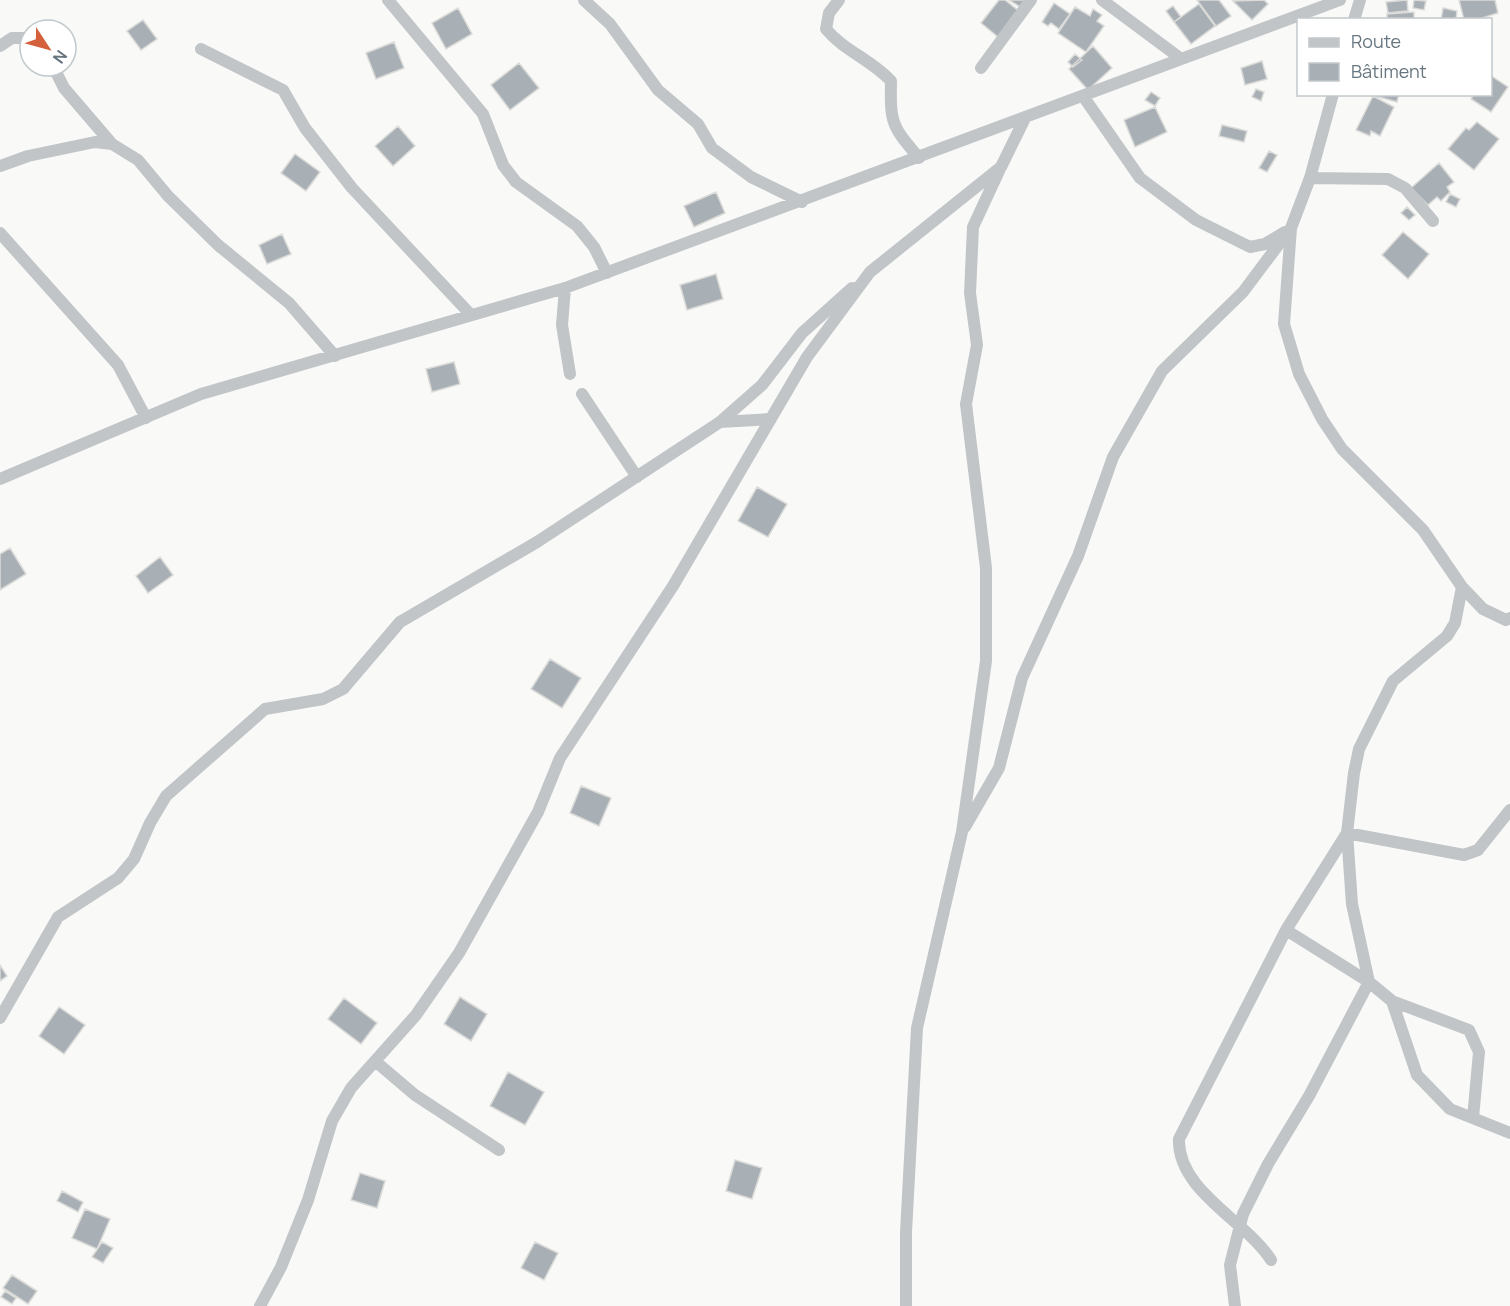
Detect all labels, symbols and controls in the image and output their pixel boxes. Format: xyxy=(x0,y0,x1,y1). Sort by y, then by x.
north arrow xyxy=(18,18,78,78)
legend xyxy=(1297,18,1492,96)
text: Route xyxy=(1351,29,1401,53)
text: N xyxy=(48,46,72,68)
text: Bâtiment xyxy=(1351,59,1427,83)

